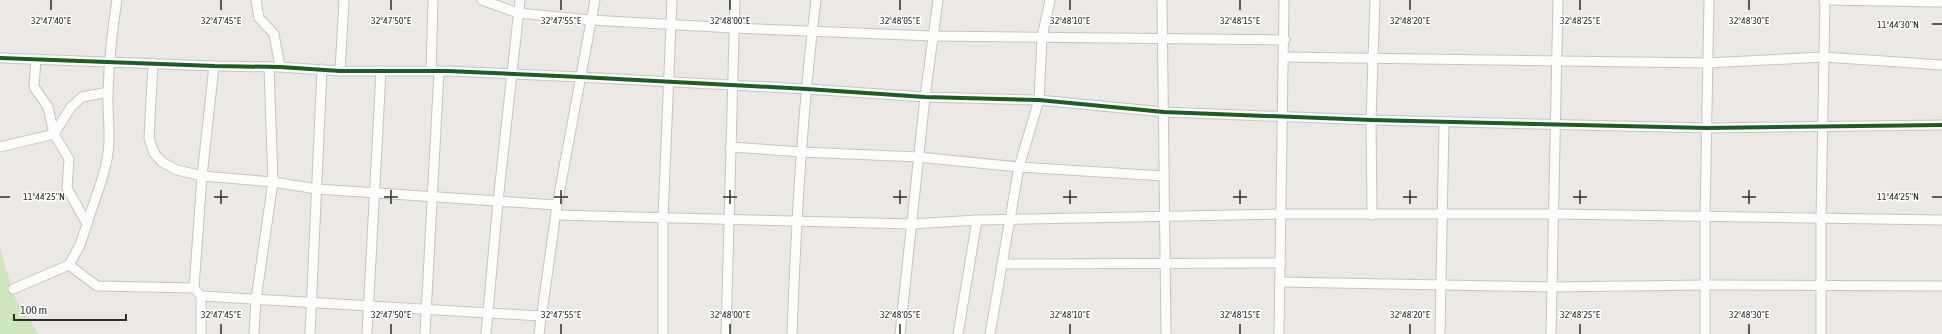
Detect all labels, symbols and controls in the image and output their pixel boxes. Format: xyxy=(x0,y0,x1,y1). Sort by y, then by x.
text: 32°47'40"E xyxy=(31,15,72,26)
text: 32°47'45"E xyxy=(201,15,242,26)
text: 32°47'50"E xyxy=(371,15,412,26)
text: 32°47'55"E xyxy=(541,15,582,26)
text: 32°48'00"E xyxy=(710,15,751,26)
text: 32°48'05"E xyxy=(880,15,921,26)
text: 32°48'10"E xyxy=(1050,15,1091,26)
text: 32°48'15"E xyxy=(1220,15,1261,26)
text: 32°48'20"E xyxy=(1390,15,1431,26)
text: 32°48'25"E xyxy=(1560,15,1601,26)
text: 32°48'30"E xyxy=(1729,15,1770,26)
text: 11°44'30"N xyxy=(1877,19,1919,30)
text: 11°44'25"N xyxy=(23,191,65,202)
text: 11°44'25"N xyxy=(1877,191,1919,202)
scale bar xyxy=(14,296,126,322)
text: 100 m xyxy=(20,303,47,317)
text: 32°47'45"E xyxy=(201,309,242,320)
text: 32°47'50"E xyxy=(371,309,412,320)
text: 32°47'55"E xyxy=(541,309,582,320)
text: 32°48'00"E xyxy=(710,309,751,320)
text: 32°48'05"E xyxy=(880,309,921,320)
text: 32°48'10"E xyxy=(1050,309,1091,320)
text: 32°48'15"E xyxy=(1220,309,1261,320)
text: 32°48'20"E xyxy=(1390,309,1431,320)
text: 32°48'25"E xyxy=(1560,309,1601,320)
text: 32°48'30"E xyxy=(1729,309,1770,320)

